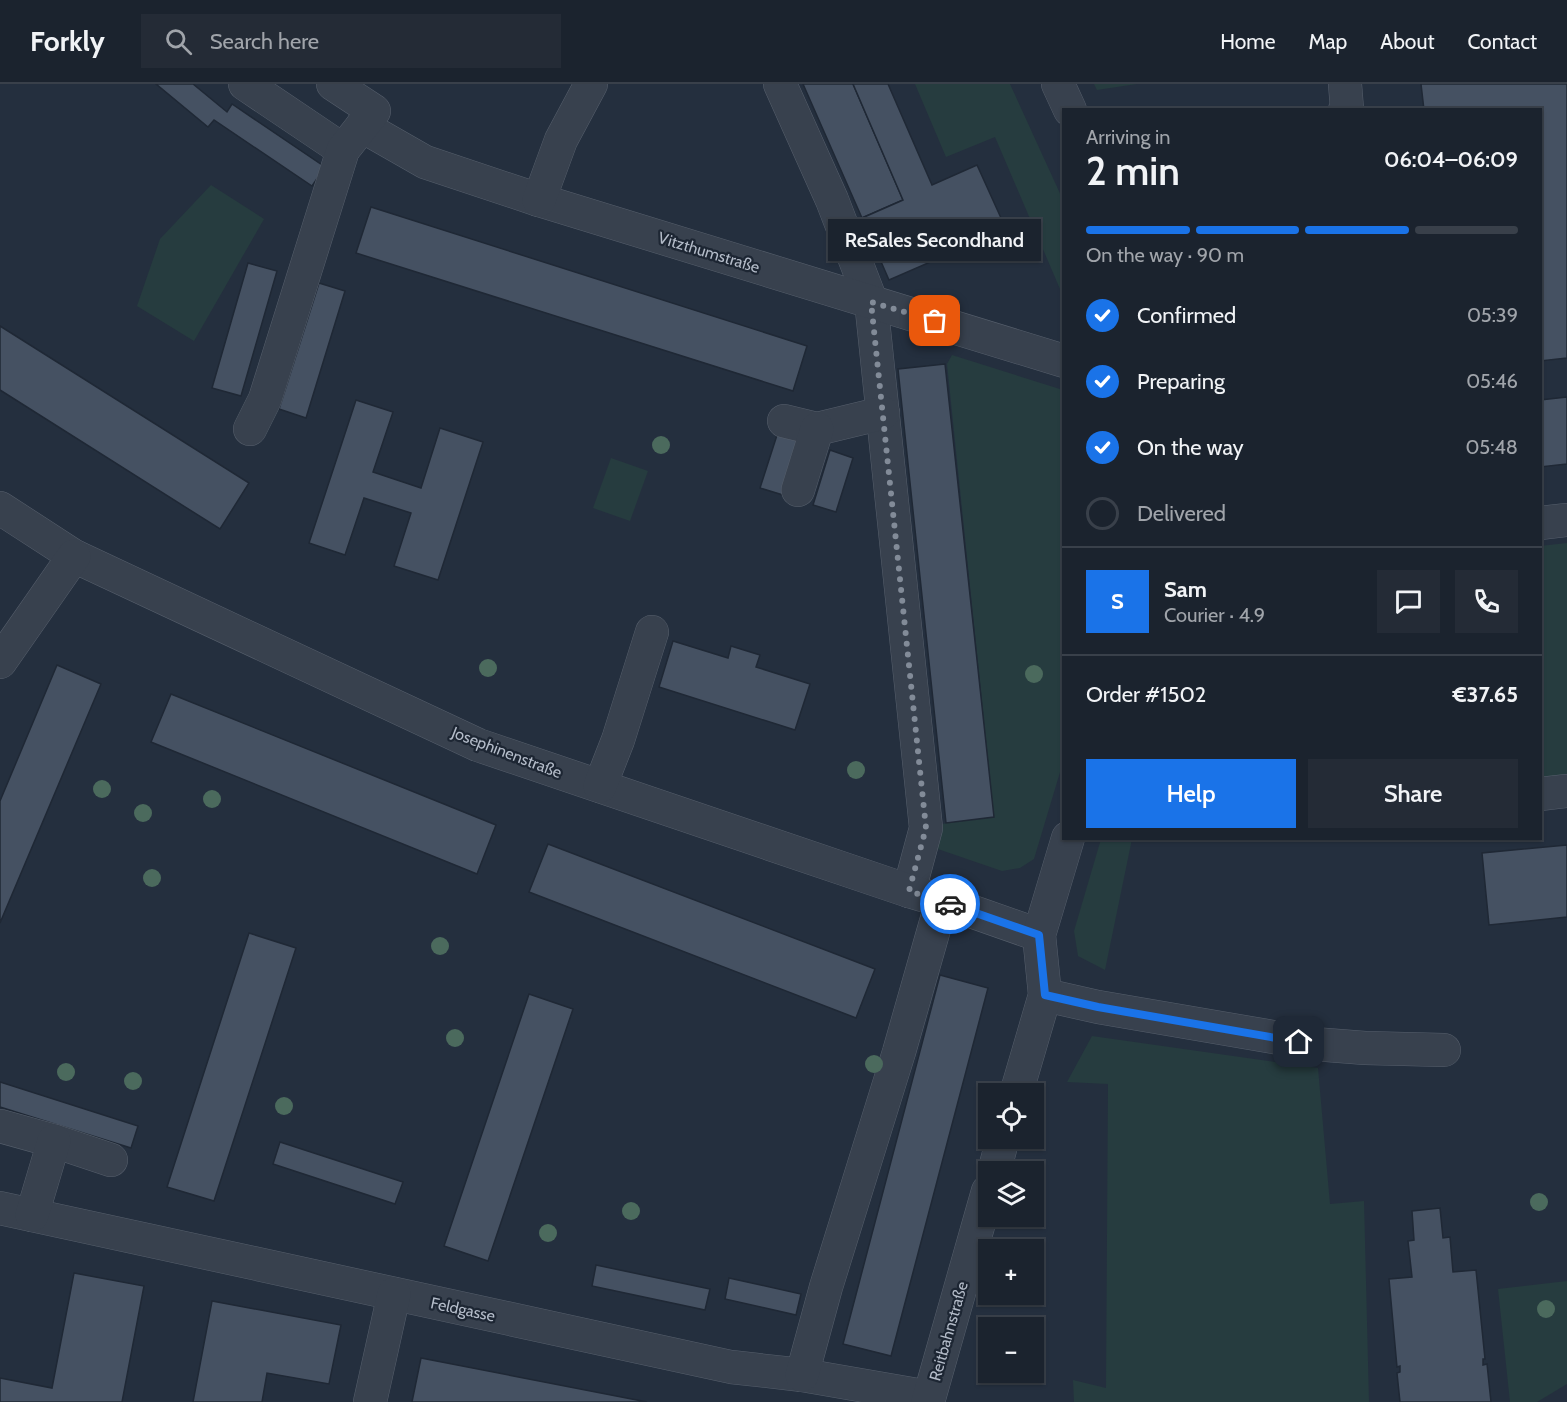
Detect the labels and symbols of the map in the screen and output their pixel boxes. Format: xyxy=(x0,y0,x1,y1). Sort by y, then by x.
callout: ReSales Secondhand xyxy=(828,219,1042,261)
street label: Vitzthumstraße xyxy=(656,228,762,277)
pin xyxy=(909,295,960,346)
street label: Josephinenstraße xyxy=(448,722,565,782)
courier xyxy=(920,874,980,934)
pin xyxy=(1273,1016,1324,1067)
street label: Reitbahnstraße xyxy=(925,1279,972,1383)
street label: Feldgasse xyxy=(429,1293,497,1326)

